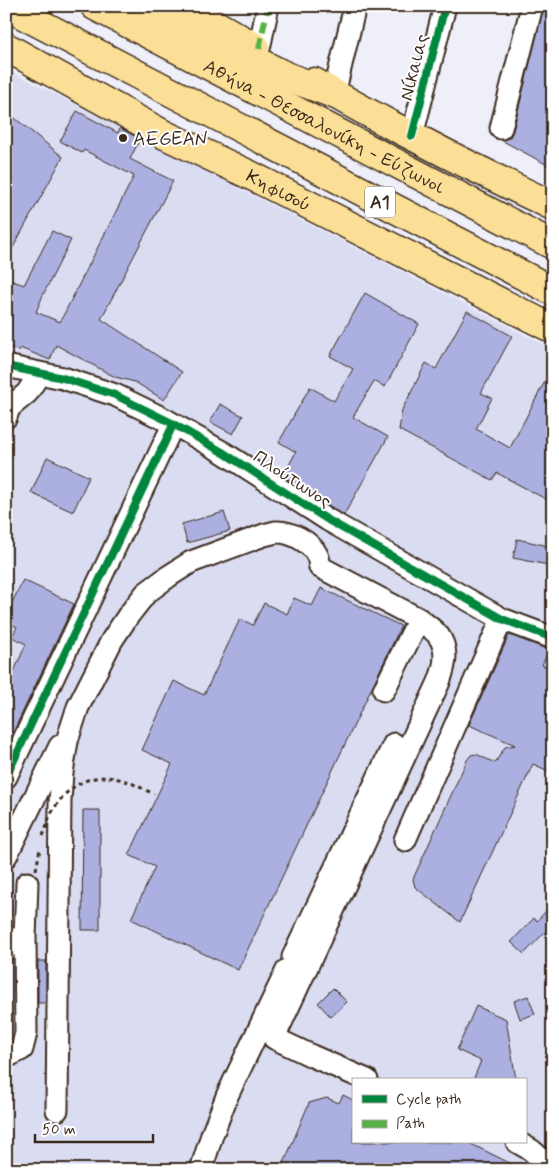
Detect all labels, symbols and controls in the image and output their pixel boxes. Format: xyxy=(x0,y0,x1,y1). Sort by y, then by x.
street label: Νίκαιας xyxy=(394,31,435,103)
street label: Αθήνα - Θεσσαλονίκη - Εύζωνοι xyxy=(199,54,449,200)
place label: AEGEAN xyxy=(133,127,208,152)
marker: AEGEAN xyxy=(117,132,129,144)
street label: Κηφισού xyxy=(241,164,315,218)
road number: Α1 xyxy=(365,186,395,218)
street label: Πλούτωνος xyxy=(248,445,336,514)
legend xyxy=(352,1078,526,1144)
text: Cycle path xyxy=(396,1090,461,1110)
scale bar xyxy=(35,1111,152,1143)
text: Path xyxy=(396,1114,425,1134)
text: 50 m xyxy=(42,1120,76,1140)

